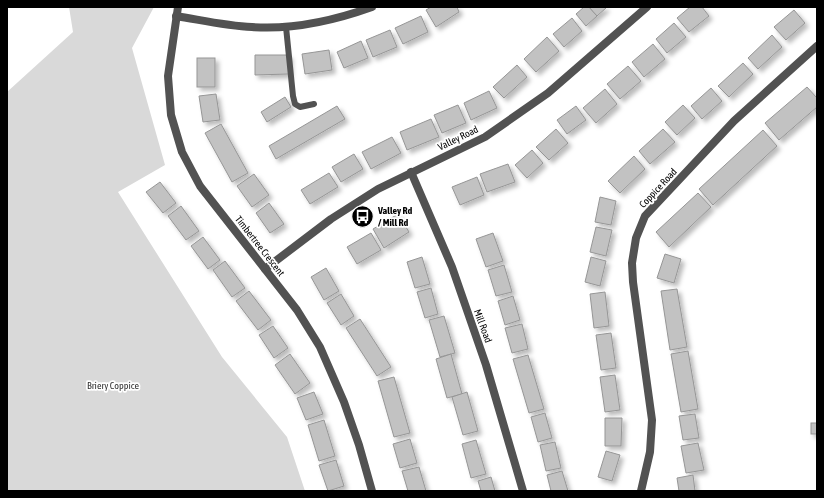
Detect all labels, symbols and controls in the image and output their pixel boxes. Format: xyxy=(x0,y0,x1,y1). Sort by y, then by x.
street label: Valley Road xyxy=(436,123,480,152)
street label: Coppice Road xyxy=(637,166,679,210)
bus stop icon: Valley Rd / Mill Rd xyxy=(350,203,376,229)
place label: Valley Rd / Mill Rd xyxy=(377,205,412,228)
street label: Timbertree Crescent xyxy=(233,214,287,278)
street label: Mill Road xyxy=(472,308,494,344)
park label: Briery Coppice xyxy=(87,380,140,391)

